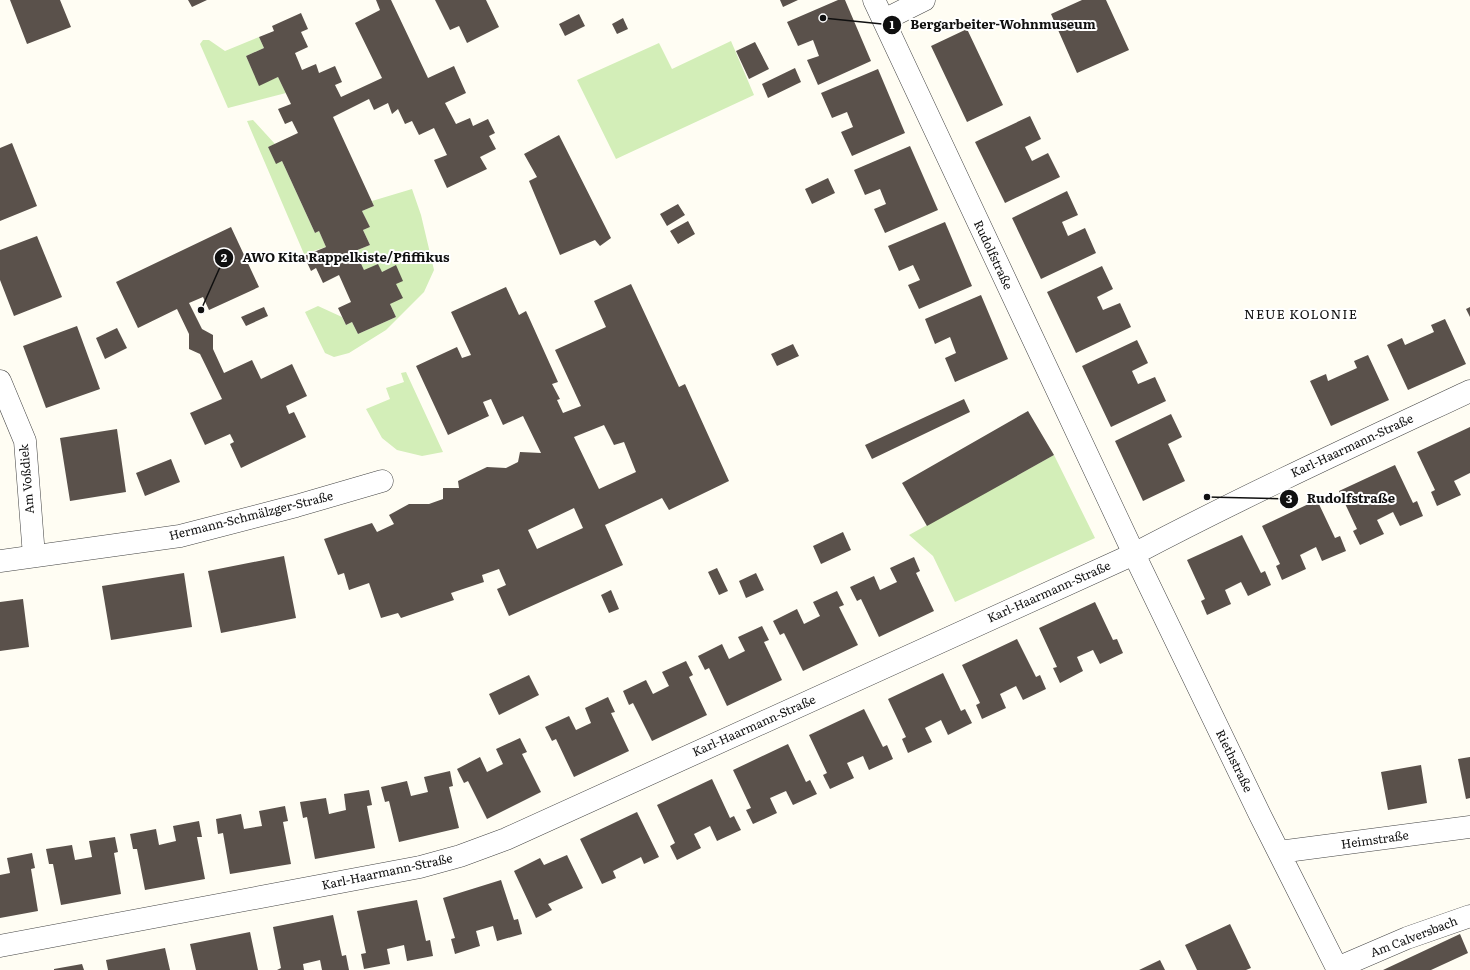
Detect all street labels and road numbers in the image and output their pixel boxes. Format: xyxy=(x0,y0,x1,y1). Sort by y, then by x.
street label: Rudolfstraße xyxy=(970,217,1018,292)
street label: Karl-Haarmann-Straße xyxy=(1287,409,1416,481)
street label: Am Voßdiek xyxy=(14,443,38,515)
street label: Hermann-Schmälzger-Straße xyxy=(167,486,335,544)
street label: Karl-Haarmann-Straße xyxy=(984,556,1113,626)
street label: Karl-Haarmann-Straße xyxy=(689,690,818,760)
street label: Riethstraße xyxy=(1212,726,1258,795)
street label: Heimstraße xyxy=(1340,825,1410,853)
street label: Karl-Haarmann-Straße xyxy=(320,848,454,894)
street label: Am Calversbach xyxy=(1367,911,1460,961)

